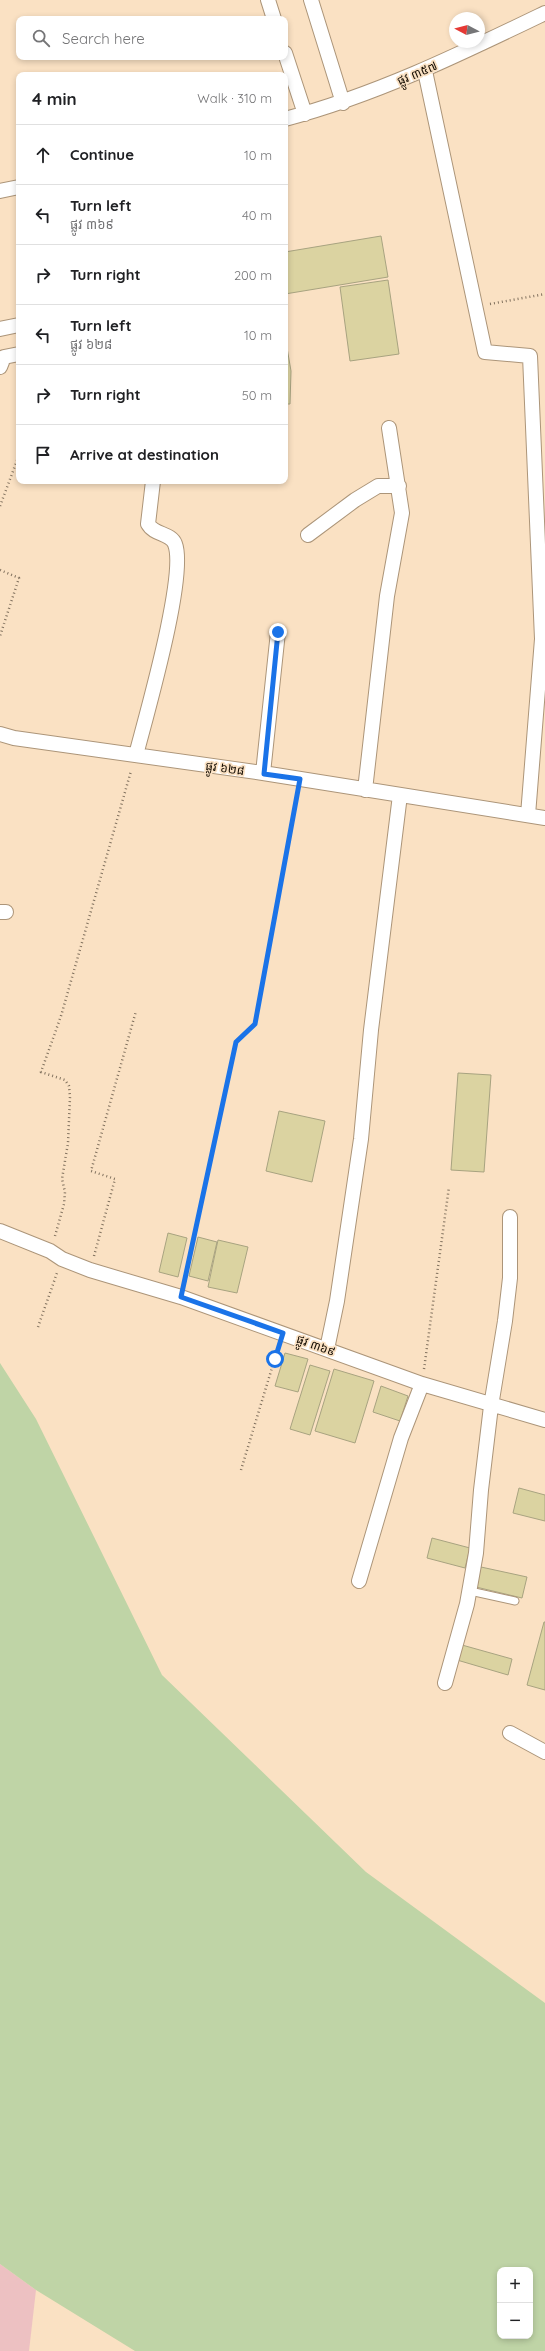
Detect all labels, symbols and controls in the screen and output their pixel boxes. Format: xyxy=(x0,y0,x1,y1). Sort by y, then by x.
north arrow xyxy=(449,12,485,48)
search box xyxy=(16,16,288,60)
icon: search xyxy=(30,27,52,49)
text: Search here xyxy=(62,29,145,48)
street label: ផ្លូវ ៣៥៧ xyxy=(395,58,441,91)
text: 4 min xyxy=(32,88,77,109)
text: Walk · 310 m xyxy=(197,90,272,106)
icon: ahead xyxy=(32,144,54,166)
text: Continue xyxy=(70,145,134,164)
text: 10 m xyxy=(244,147,272,163)
text: Turn left xyxy=(70,196,132,215)
icon: left xyxy=(32,204,54,226)
text: 40 m xyxy=(242,207,272,223)
text: ផ្លូវ ៣៦៩ xyxy=(70,216,114,232)
icon: right xyxy=(32,264,54,286)
text: Turn right xyxy=(70,265,141,284)
text: 200 m xyxy=(234,267,272,283)
text: Turn left xyxy=(70,316,132,335)
icon: left xyxy=(32,324,54,346)
text: 10 m xyxy=(244,327,272,343)
text: ផ្លូវ ៦២៨ xyxy=(70,336,112,352)
icon: right xyxy=(32,384,54,406)
text: Turn right xyxy=(70,385,141,404)
text: 50 m xyxy=(242,387,272,403)
icon: arrive xyxy=(32,444,54,466)
text: Arrive at destination xyxy=(70,445,219,464)
route end xyxy=(269,623,287,641)
street label: ផ្លូវ ៦២៨ xyxy=(204,758,245,782)
street label: ផ្លូវ ៣៦៩ xyxy=(293,1331,338,1362)
route start xyxy=(266,1350,284,1368)
map controls xyxy=(497,2267,533,2339)
button: + xyxy=(497,2267,533,2303)
button: − xyxy=(497,2303,533,2339)

